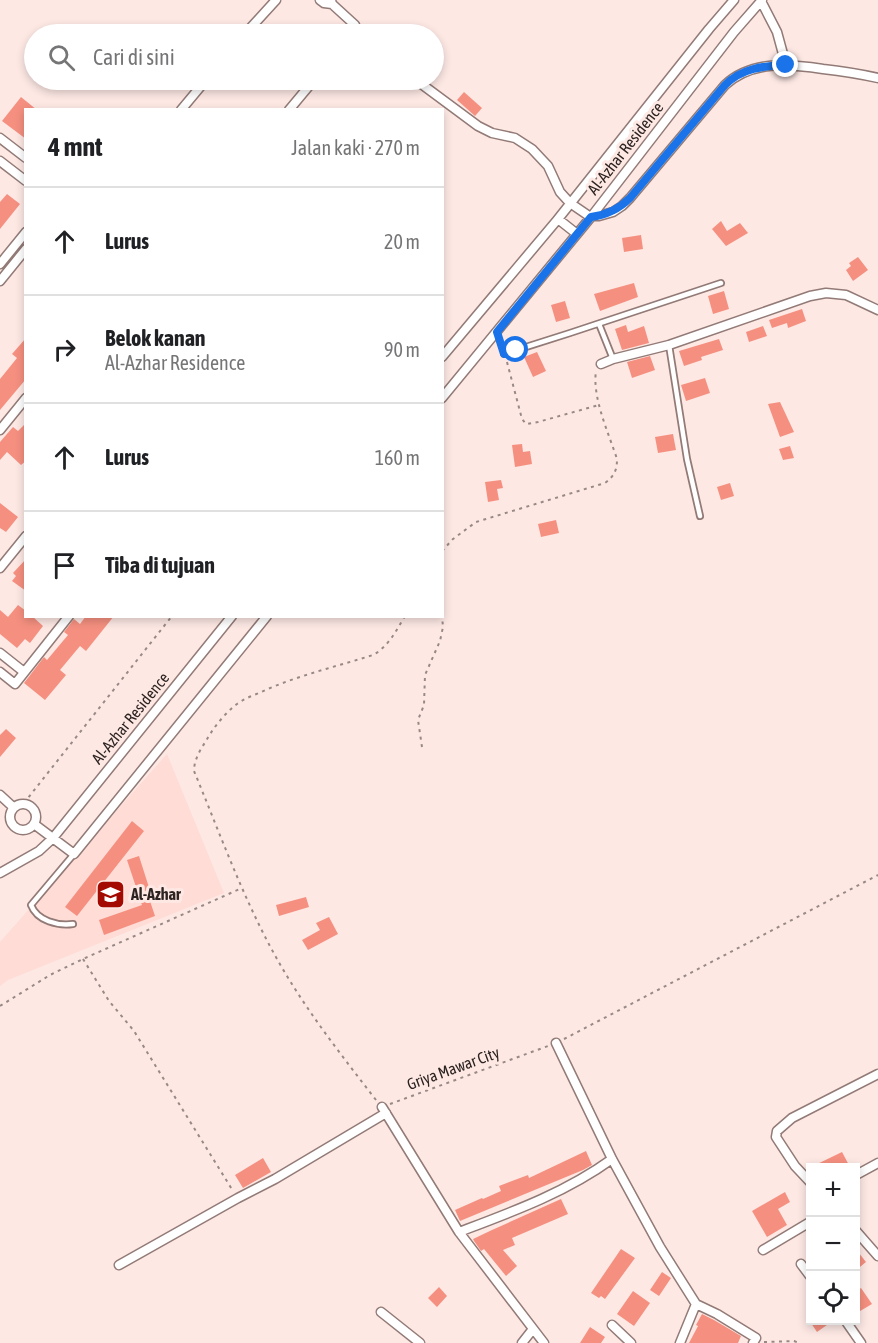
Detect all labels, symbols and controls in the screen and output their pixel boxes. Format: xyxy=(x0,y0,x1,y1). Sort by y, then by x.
search box xyxy=(24,24,444,90)
icon: search xyxy=(45,41,78,74)
text: Cari di sini xyxy=(93,44,175,70)
route end xyxy=(772,51,798,77)
street label: Al-Azhar Residence xyxy=(583,98,667,198)
text: 4 mnt xyxy=(48,132,103,162)
text: Jalan kaki · 270 m xyxy=(291,136,420,159)
icon: ahead xyxy=(48,225,81,258)
text: Lurus xyxy=(105,228,149,254)
text: 20 m xyxy=(384,230,420,253)
text: Belok kanan xyxy=(105,325,206,351)
icon: right xyxy=(48,333,81,366)
route start xyxy=(502,336,528,362)
text: 90 m xyxy=(384,338,420,361)
text: Al-Azhar Residence xyxy=(105,351,245,374)
icon: ahead xyxy=(48,441,81,474)
text: Lurus xyxy=(105,444,149,470)
text: 160 m xyxy=(375,446,420,469)
icon: arrive xyxy=(48,549,81,582)
text: Tiba di tujuan xyxy=(105,552,215,578)
street label: Al-Azhar Residence xyxy=(88,669,172,767)
school or university icon: Al-Azhar xyxy=(94,878,126,910)
place label: Al-Azhar xyxy=(130,885,181,903)
street label: Griya Mawar City xyxy=(404,1043,502,1094)
map controls xyxy=(806,1163,860,1325)
button: + xyxy=(806,1163,860,1217)
button: − xyxy=(806,1217,860,1271)
button: locate xyxy=(806,1271,860,1325)

